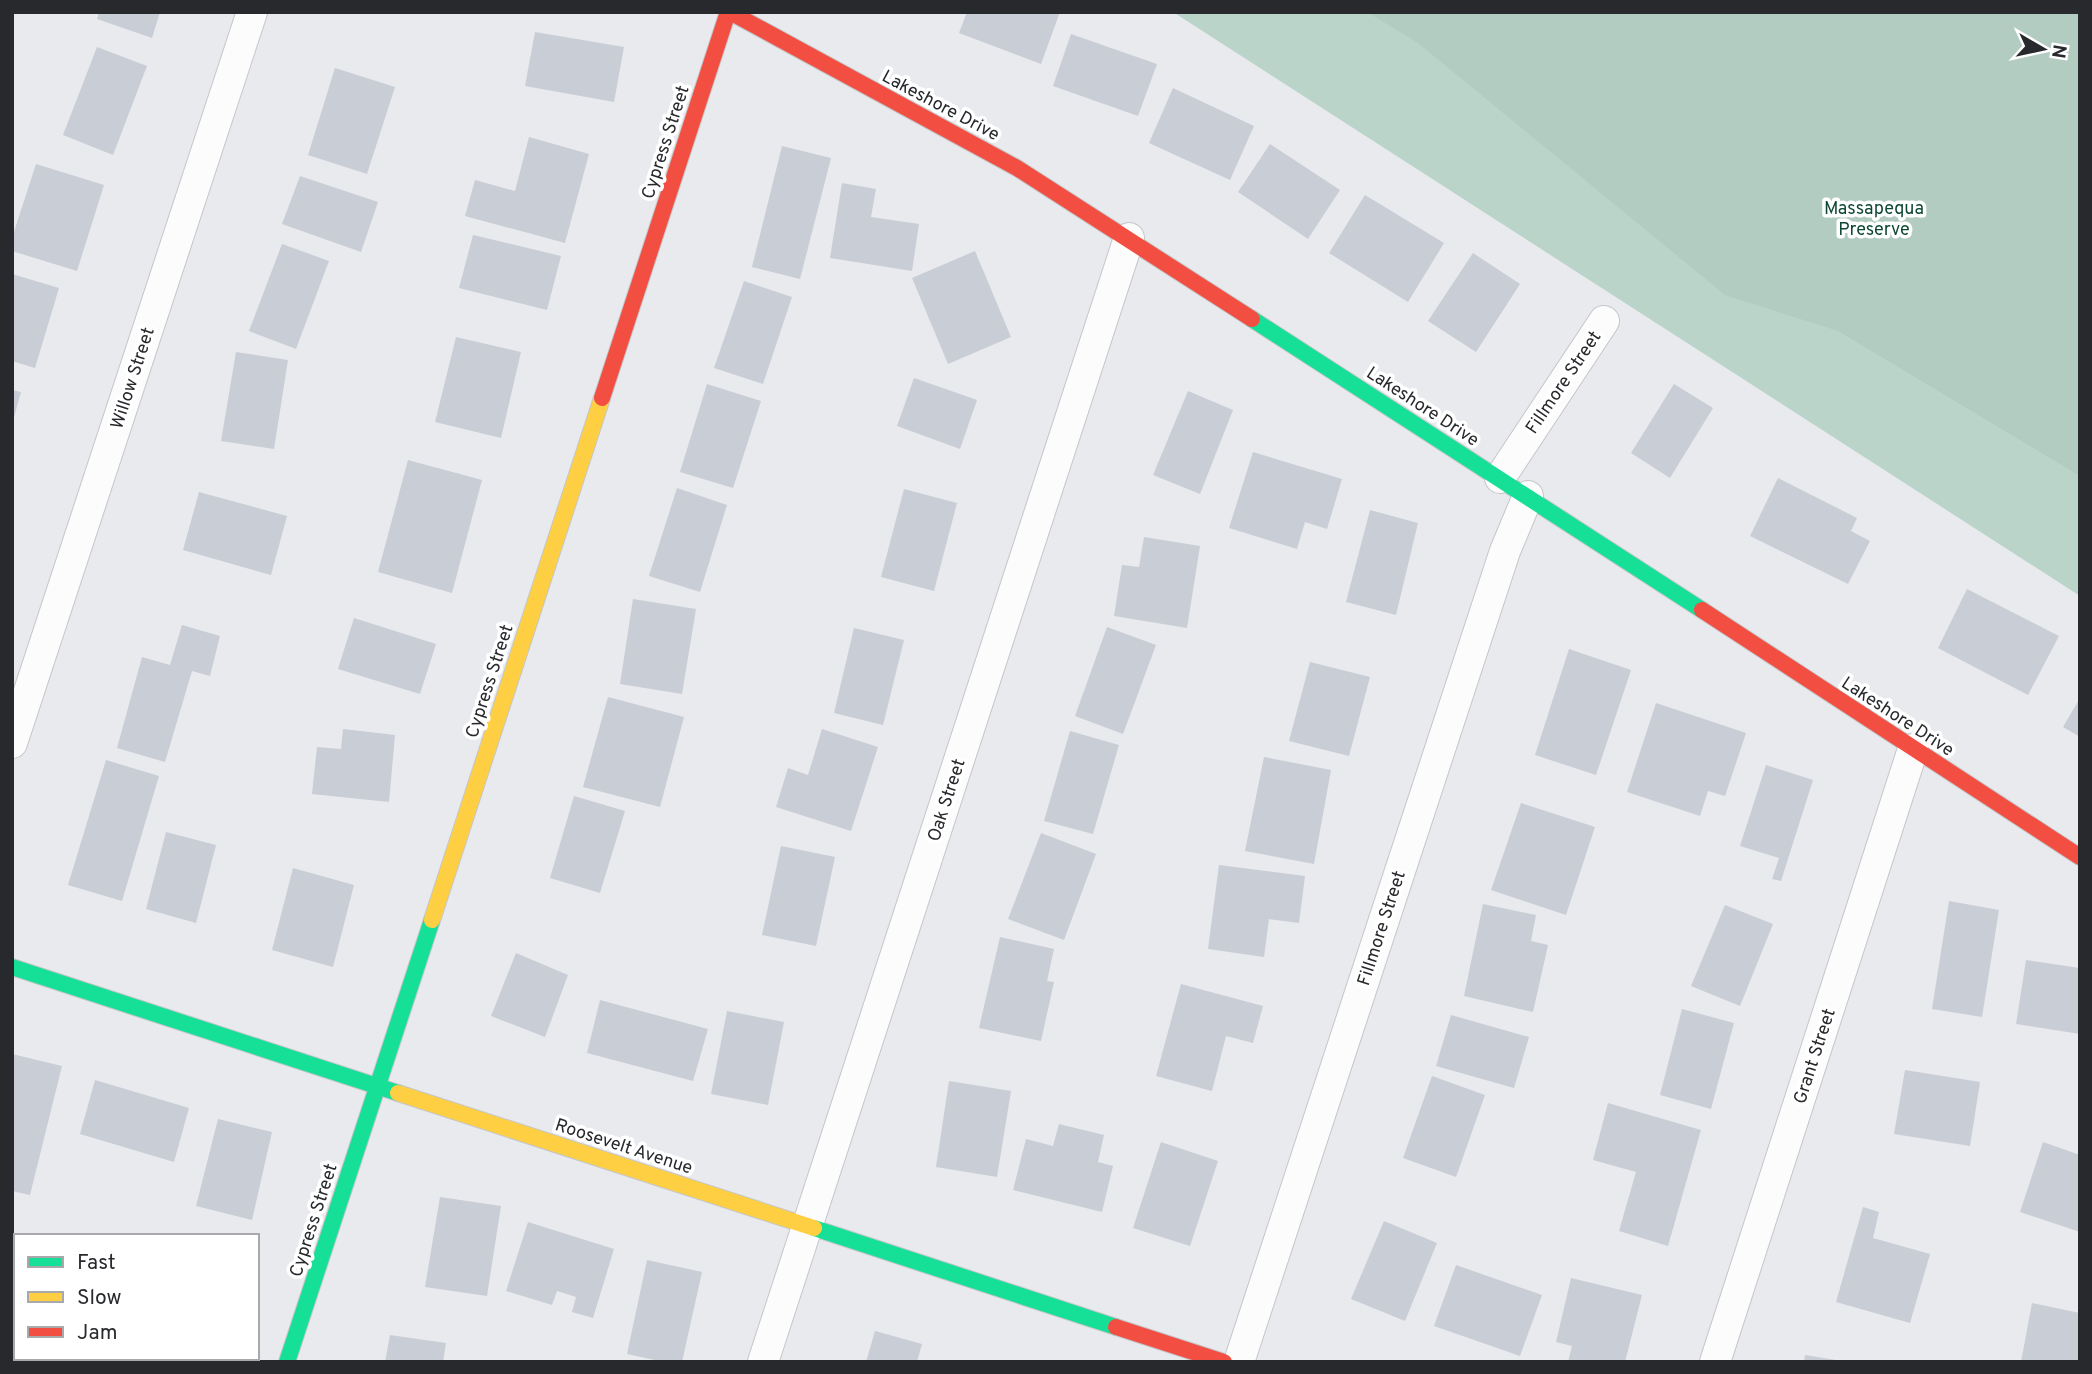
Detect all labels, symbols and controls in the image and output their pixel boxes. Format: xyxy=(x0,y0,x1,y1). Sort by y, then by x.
north arrow xyxy=(2008,14,2078,84)
text: N xyxy=(2045,43,2071,60)
street label: Lakeshore Drive xyxy=(878,66,1003,147)
street label: Cypress Street xyxy=(637,83,696,202)
park label: Massapequa Preserve xyxy=(1824,198,1924,242)
street label: Willow Street xyxy=(106,325,161,432)
street label: Fillmore Street xyxy=(1521,327,1607,439)
street label: Lakeshore Drive xyxy=(1361,362,1483,452)
street label: Cypress Street xyxy=(461,622,520,741)
street label: Lakeshore Drive xyxy=(1836,672,1958,762)
street label: Oak Street xyxy=(923,756,972,845)
street label: Fillmore Street xyxy=(1353,868,1412,989)
street label: Grant Street xyxy=(1789,1006,1842,1107)
street label: Roosevelt Avenue xyxy=(552,1114,695,1181)
street label: Cypress Street xyxy=(285,1161,344,1280)
legend xyxy=(14,1234,259,1360)
text: Fast xyxy=(77,1250,116,1277)
text: Slow xyxy=(77,1285,122,1312)
text: Jam xyxy=(77,1320,118,1347)

